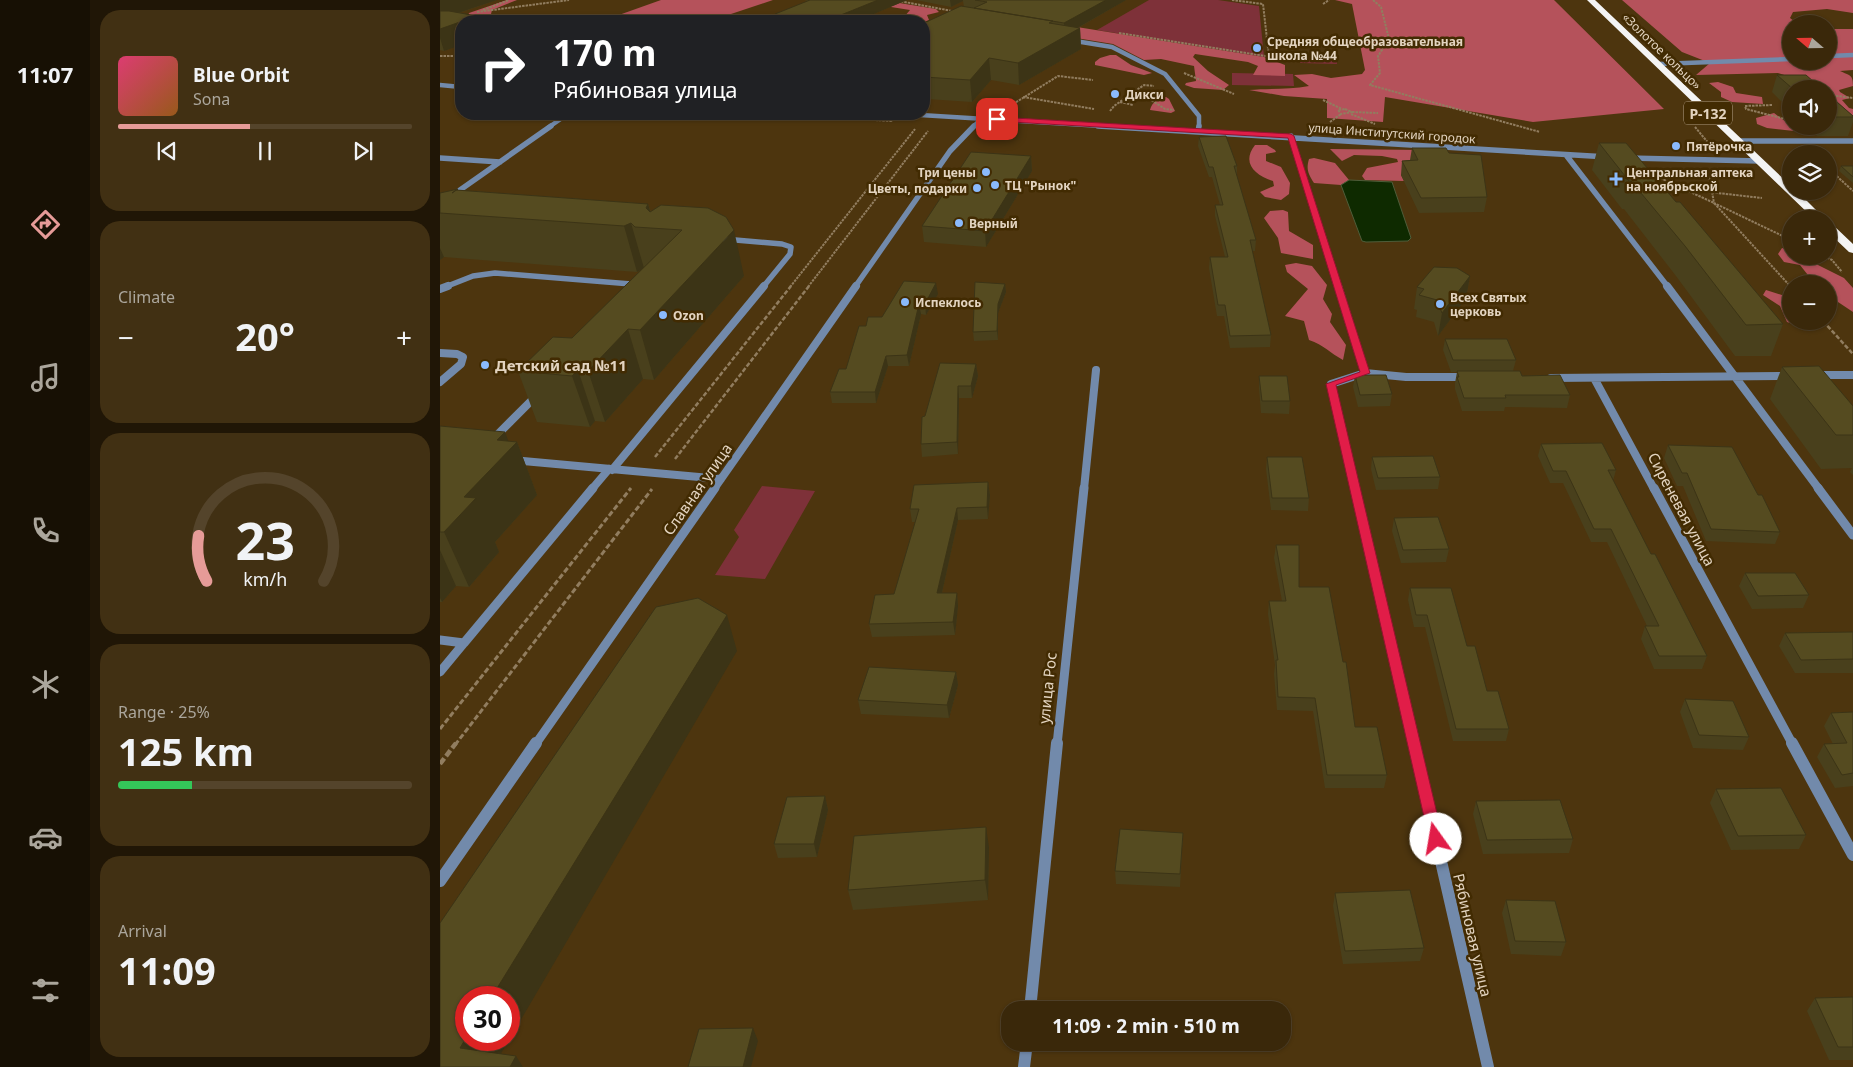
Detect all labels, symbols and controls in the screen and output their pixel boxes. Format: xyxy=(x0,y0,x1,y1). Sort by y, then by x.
street label: «Золотое кольцо» xyxy=(1619,9,1705,93)
north arrow xyxy=(1782,15,1838,70)
map controls xyxy=(1782,15,1837,330)
text: 170 m xyxy=(553,29,656,76)
place label: Средняя общеобразовательная школа №44 xyxy=(1267,33,1463,64)
icon: right xyxy=(470,35,535,100)
marker: Средняя общеобразовательная школа №44 xyxy=(1251,42,1263,54)
text: 11:07 xyxy=(17,59,73,89)
text: Blue Orbit xyxy=(193,62,289,88)
text: Рябиновая улица xyxy=(553,74,738,104)
button: sound xyxy=(1782,80,1837,135)
place label: Дикси xyxy=(1125,86,1164,103)
text: Sona xyxy=(193,88,230,110)
marker: Дикси xyxy=(1109,88,1121,100)
pin xyxy=(976,98,1018,140)
road number: Р-132 xyxy=(1684,102,1732,125)
icon: arrive xyxy=(983,105,1011,133)
street label: улица Институтский городок xyxy=(1308,119,1477,147)
icon: previous xyxy=(153,137,181,165)
icon: pause xyxy=(251,137,279,165)
icon: next xyxy=(349,137,377,165)
place label: Пятёрочка xyxy=(1686,138,1752,155)
marker: Пятёрочка xyxy=(1670,140,1682,152)
button: layers xyxy=(1782,145,1837,200)
place label: Три цены xyxy=(918,164,976,181)
place label: Центральная аптека на ноябрьской xyxy=(1626,164,1753,195)
marker: Три цены xyxy=(980,166,992,178)
marker: Центральная аптека на ноябрьской xyxy=(1610,173,1622,185)
place label: ТЦ "Рынок" xyxy=(1005,177,1076,194)
marker: ТЦ "Рынок" xyxy=(989,179,1001,191)
place label: Цветы, подарки xyxy=(868,180,967,197)
marker: Цветы, подарки xyxy=(971,182,983,194)
icon: directions xyxy=(28,207,63,242)
button: + xyxy=(1782,210,1837,265)
place label: Верный xyxy=(969,215,1018,232)
marker: Верный xyxy=(953,217,965,229)
button: − xyxy=(1782,275,1837,330)
text: Climate xyxy=(118,286,175,308)
place label: Всех Святых церковь xyxy=(1450,289,1526,320)
place label: Испеклось xyxy=(915,294,981,311)
marker: Испеклось xyxy=(899,296,911,308)
marker: Всех Святых церковь xyxy=(1434,298,1446,310)
place label: Ozon xyxy=(673,307,704,324)
marker: Ozon xyxy=(657,309,669,321)
text: 20° xyxy=(235,310,295,362)
text: − xyxy=(118,318,134,356)
text: + xyxy=(396,318,412,356)
place label: Детский сад №11 xyxy=(495,355,627,375)
marker: Детский сад №11 xyxy=(479,359,491,371)
icon: music xyxy=(28,360,63,395)
street label: Славная улица xyxy=(658,439,736,539)
street label: Сиреневая улица xyxy=(1644,449,1720,569)
text: 23 xyxy=(235,504,295,575)
icon: phone xyxy=(28,513,63,548)
text: km/h xyxy=(243,567,287,591)
street label: улица Рос xyxy=(1033,651,1061,725)
icon: climate xyxy=(28,667,63,702)
text: Range · 25% xyxy=(118,701,210,723)
text: 125 km xyxy=(118,725,254,777)
position arrow xyxy=(1409,812,1461,864)
icon: car xyxy=(28,820,63,855)
street label: Рябиновая улица xyxy=(1449,871,1497,999)
text: Arrival xyxy=(118,920,167,942)
text: 11:09 xyxy=(118,944,216,996)
icon: filters xyxy=(28,973,63,1008)
speed limit sign: 30 xyxy=(455,986,520,1051)
text: 11:09 · 2 min · 510 m xyxy=(1052,1013,1240,1039)

